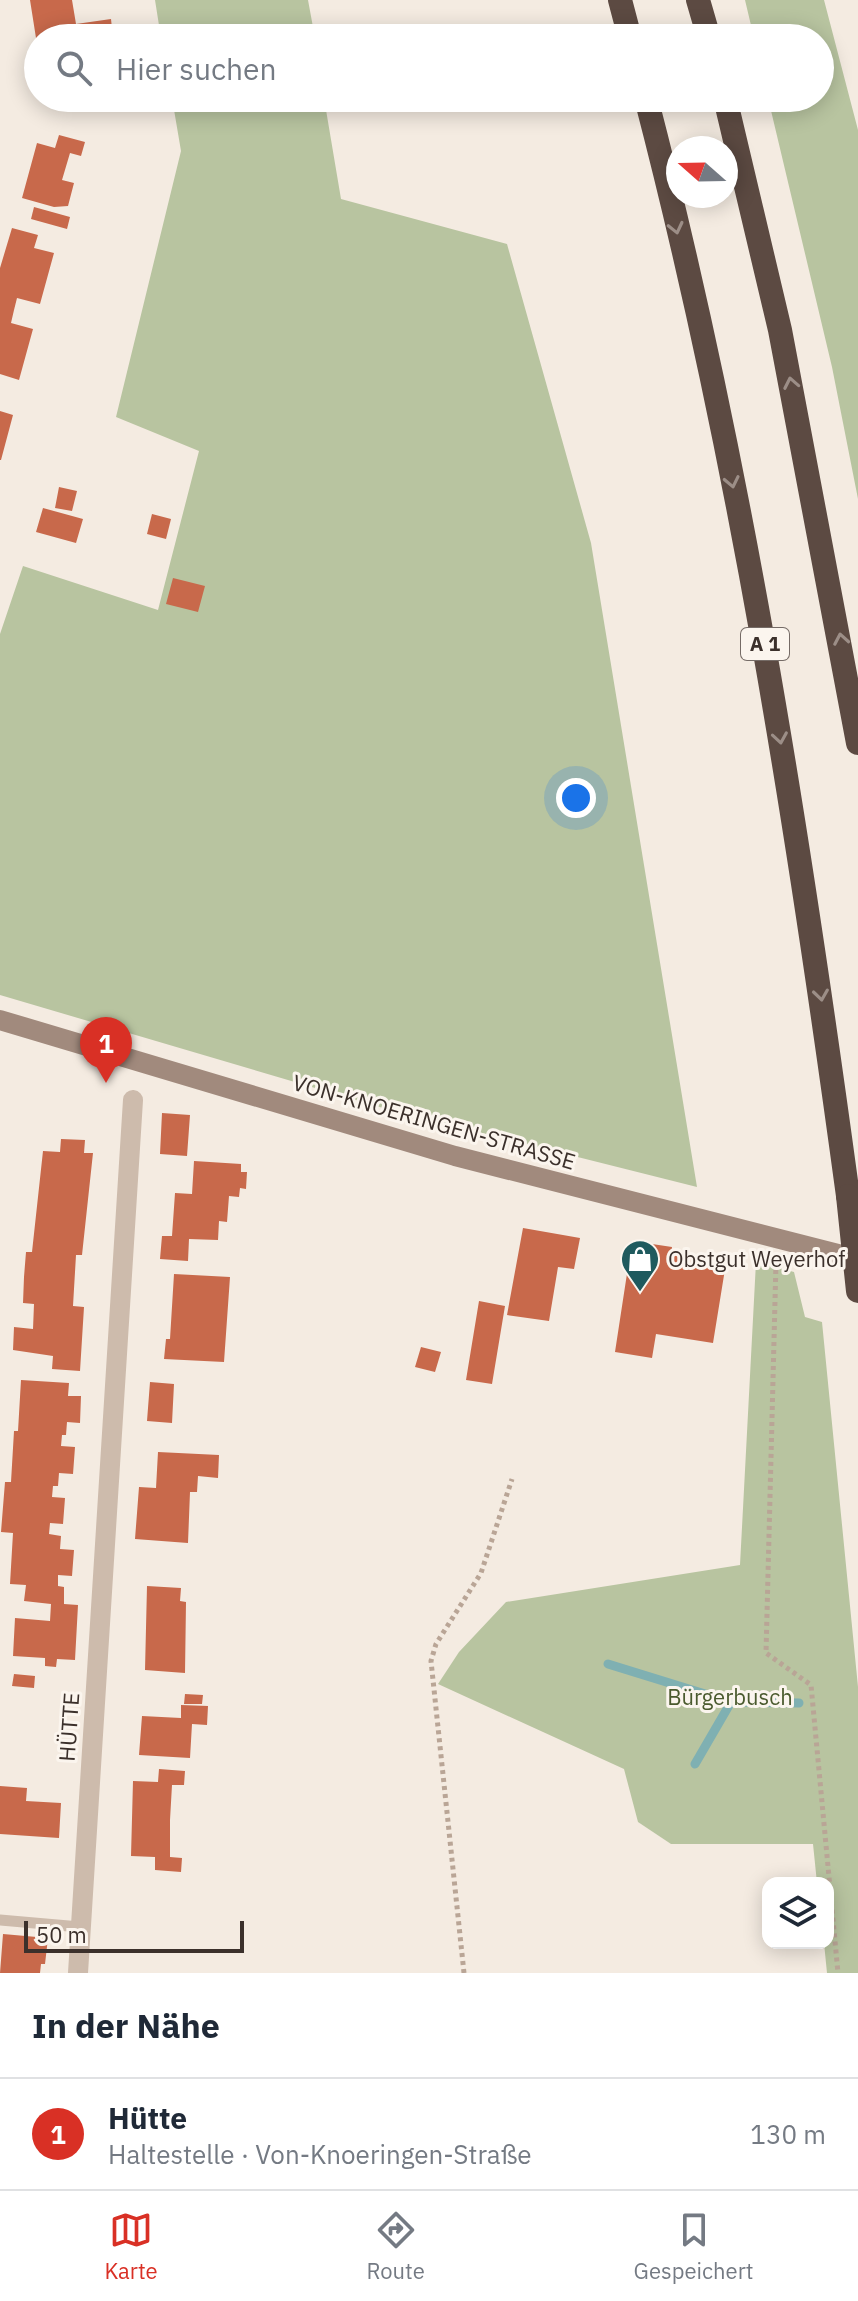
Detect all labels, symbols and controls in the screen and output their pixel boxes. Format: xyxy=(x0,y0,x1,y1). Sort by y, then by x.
search box xyxy=(24,24,834,112)
icon: search xyxy=(52,46,96,90)
text: Hier suchen xyxy=(116,49,277,88)
north arrow xyxy=(666,136,738,208)
one-way arrow xyxy=(667,221,684,235)
one-way arrow xyxy=(783,377,800,390)
one-way arrow xyxy=(723,475,740,489)
road number: A 1 xyxy=(741,628,789,660)
one-way arrow xyxy=(833,632,850,645)
one-way arrow xyxy=(771,731,788,745)
your location xyxy=(556,778,596,818)
one-way arrow xyxy=(812,988,829,1002)
pin: 1 xyxy=(80,1017,132,1083)
street label: VON-KNOERINGEN-STRASSE xyxy=(289,1067,579,1176)
shop icon: Obstgut Weyerhof xyxy=(619,1238,661,1293)
place label: Obstgut Weyerhof xyxy=(668,1244,845,1273)
park label: Bürgerbusch xyxy=(667,1682,793,1711)
street label: HÜTTE xyxy=(52,1692,85,1762)
map controls xyxy=(762,1877,834,1949)
button: layers xyxy=(762,1877,834,1949)
scale bar xyxy=(24,1917,244,1953)
text: 50 m xyxy=(36,1920,87,1949)
text: In der Nähe xyxy=(32,2003,220,2047)
text: Hütte xyxy=(108,2098,187,2137)
text: 1 xyxy=(50,2117,66,2151)
text: 130 m xyxy=(750,2117,826,2151)
text: Haltestelle · Von-Knoeringen-Straße xyxy=(108,2137,532,2171)
tab: Karte xyxy=(104,2208,158,2285)
tab: Route xyxy=(366,2208,425,2285)
tab: Gespeichert xyxy=(634,2208,754,2285)

